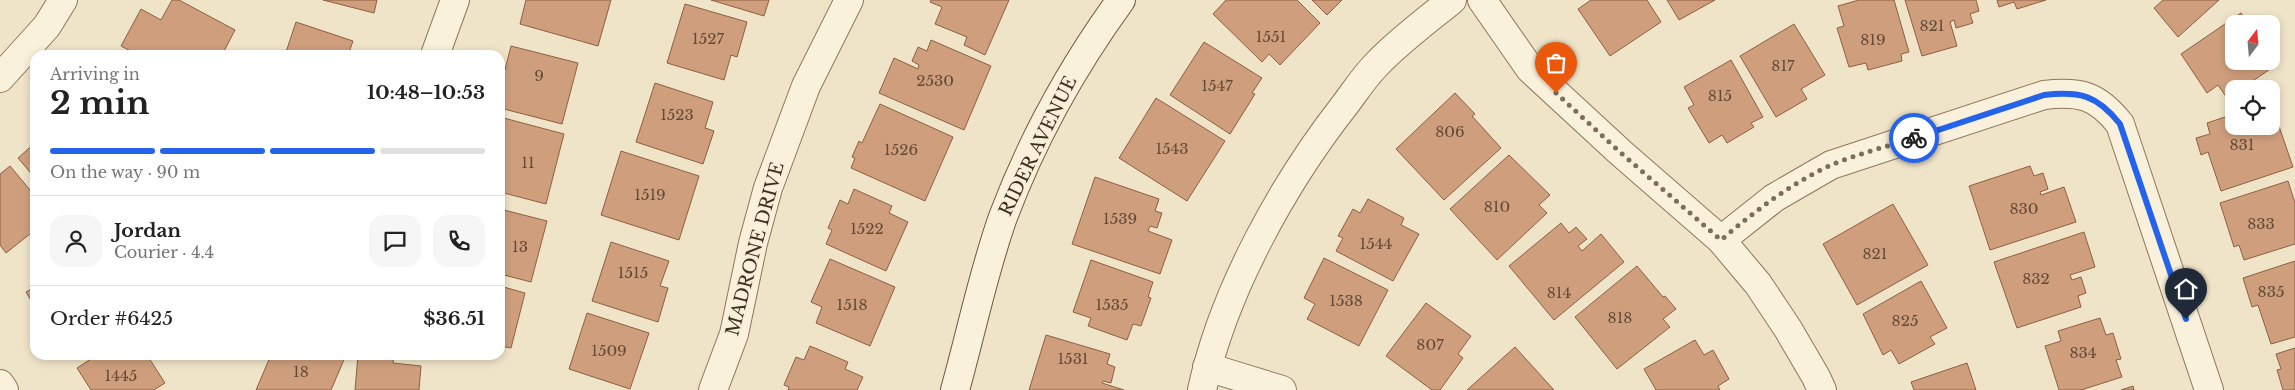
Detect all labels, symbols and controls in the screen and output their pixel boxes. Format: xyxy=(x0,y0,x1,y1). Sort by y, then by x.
north arrow xyxy=(2225,15,2280,70)
map controls xyxy=(2225,15,2280,135)
house number: 821 xyxy=(1919,16,1945,35)
house number: 1551 xyxy=(1256,27,1286,46)
house number: 1527 xyxy=(692,29,724,48)
house number: 819 xyxy=(1860,30,1886,49)
pin xyxy=(1535,42,1577,93)
icon: bag xyxy=(1542,49,1570,77)
house number: 817 xyxy=(1771,56,1795,75)
text: Arriving in xyxy=(50,64,140,84)
house number: 9 xyxy=(534,66,544,85)
house number: 2530 xyxy=(916,71,954,90)
street label: RIDER AVENUE xyxy=(995,72,1081,220)
house number: 1547 xyxy=(1201,76,1233,95)
button: locate xyxy=(2225,80,2280,135)
text: 10:48–10:53 xyxy=(367,81,485,104)
text: 2 min xyxy=(50,83,150,123)
house number: 815 xyxy=(1708,86,1732,105)
house number: 1523 xyxy=(660,105,694,124)
courier xyxy=(1889,113,1939,163)
house number: 806 xyxy=(1435,122,1465,141)
icon: bike xyxy=(1900,124,1928,152)
house number: 831 xyxy=(2229,135,2255,154)
house number: 1543 xyxy=(1155,139,1189,158)
house number: 1526 xyxy=(884,140,918,159)
house number: 11 xyxy=(521,153,535,172)
street label: MADRONE DRIVE xyxy=(721,160,789,338)
text: On the way · 90 m xyxy=(50,162,200,182)
house number: 1519 xyxy=(634,185,666,204)
house number: 810 xyxy=(1484,197,1510,216)
house number: 830 xyxy=(2009,199,2039,218)
house number: 1539 xyxy=(1103,209,1137,228)
house number: 833 xyxy=(2247,214,2275,233)
button: person xyxy=(50,215,102,267)
button: chat xyxy=(369,215,421,267)
button: phone xyxy=(433,215,485,267)
text: Jordan xyxy=(114,219,181,242)
house number: 1522 xyxy=(850,219,884,238)
house number: 1544 xyxy=(1360,234,1392,253)
house number: 13 xyxy=(512,237,528,256)
text: Courier · 4.4 xyxy=(114,242,214,262)
house number: 821 xyxy=(1862,244,1888,263)
house number: 1515 xyxy=(618,263,648,282)
pin xyxy=(2165,268,2207,319)
house number: 832 xyxy=(2022,269,2050,288)
icon: home xyxy=(2172,275,2200,303)
house number: 835 xyxy=(2258,282,2284,301)
house number: 814 xyxy=(1547,283,1571,302)
house number: 1538 xyxy=(1329,291,1363,310)
house number: 1518 xyxy=(837,295,868,314)
house number: 1535 xyxy=(1096,295,1128,314)
text: Order #6425 xyxy=(50,307,173,330)
text: $36.51 xyxy=(423,307,485,330)
house number: 818 xyxy=(1608,308,1632,327)
house number: 825 xyxy=(1892,311,1918,330)
house number: 807 xyxy=(1416,335,1444,354)
house number: 1509 xyxy=(591,341,627,360)
house number: 834 xyxy=(2069,343,2097,362)
house number: 1531 xyxy=(1057,349,1089,368)
house number: 18 xyxy=(293,362,309,381)
house number: 1445 xyxy=(105,366,137,385)

